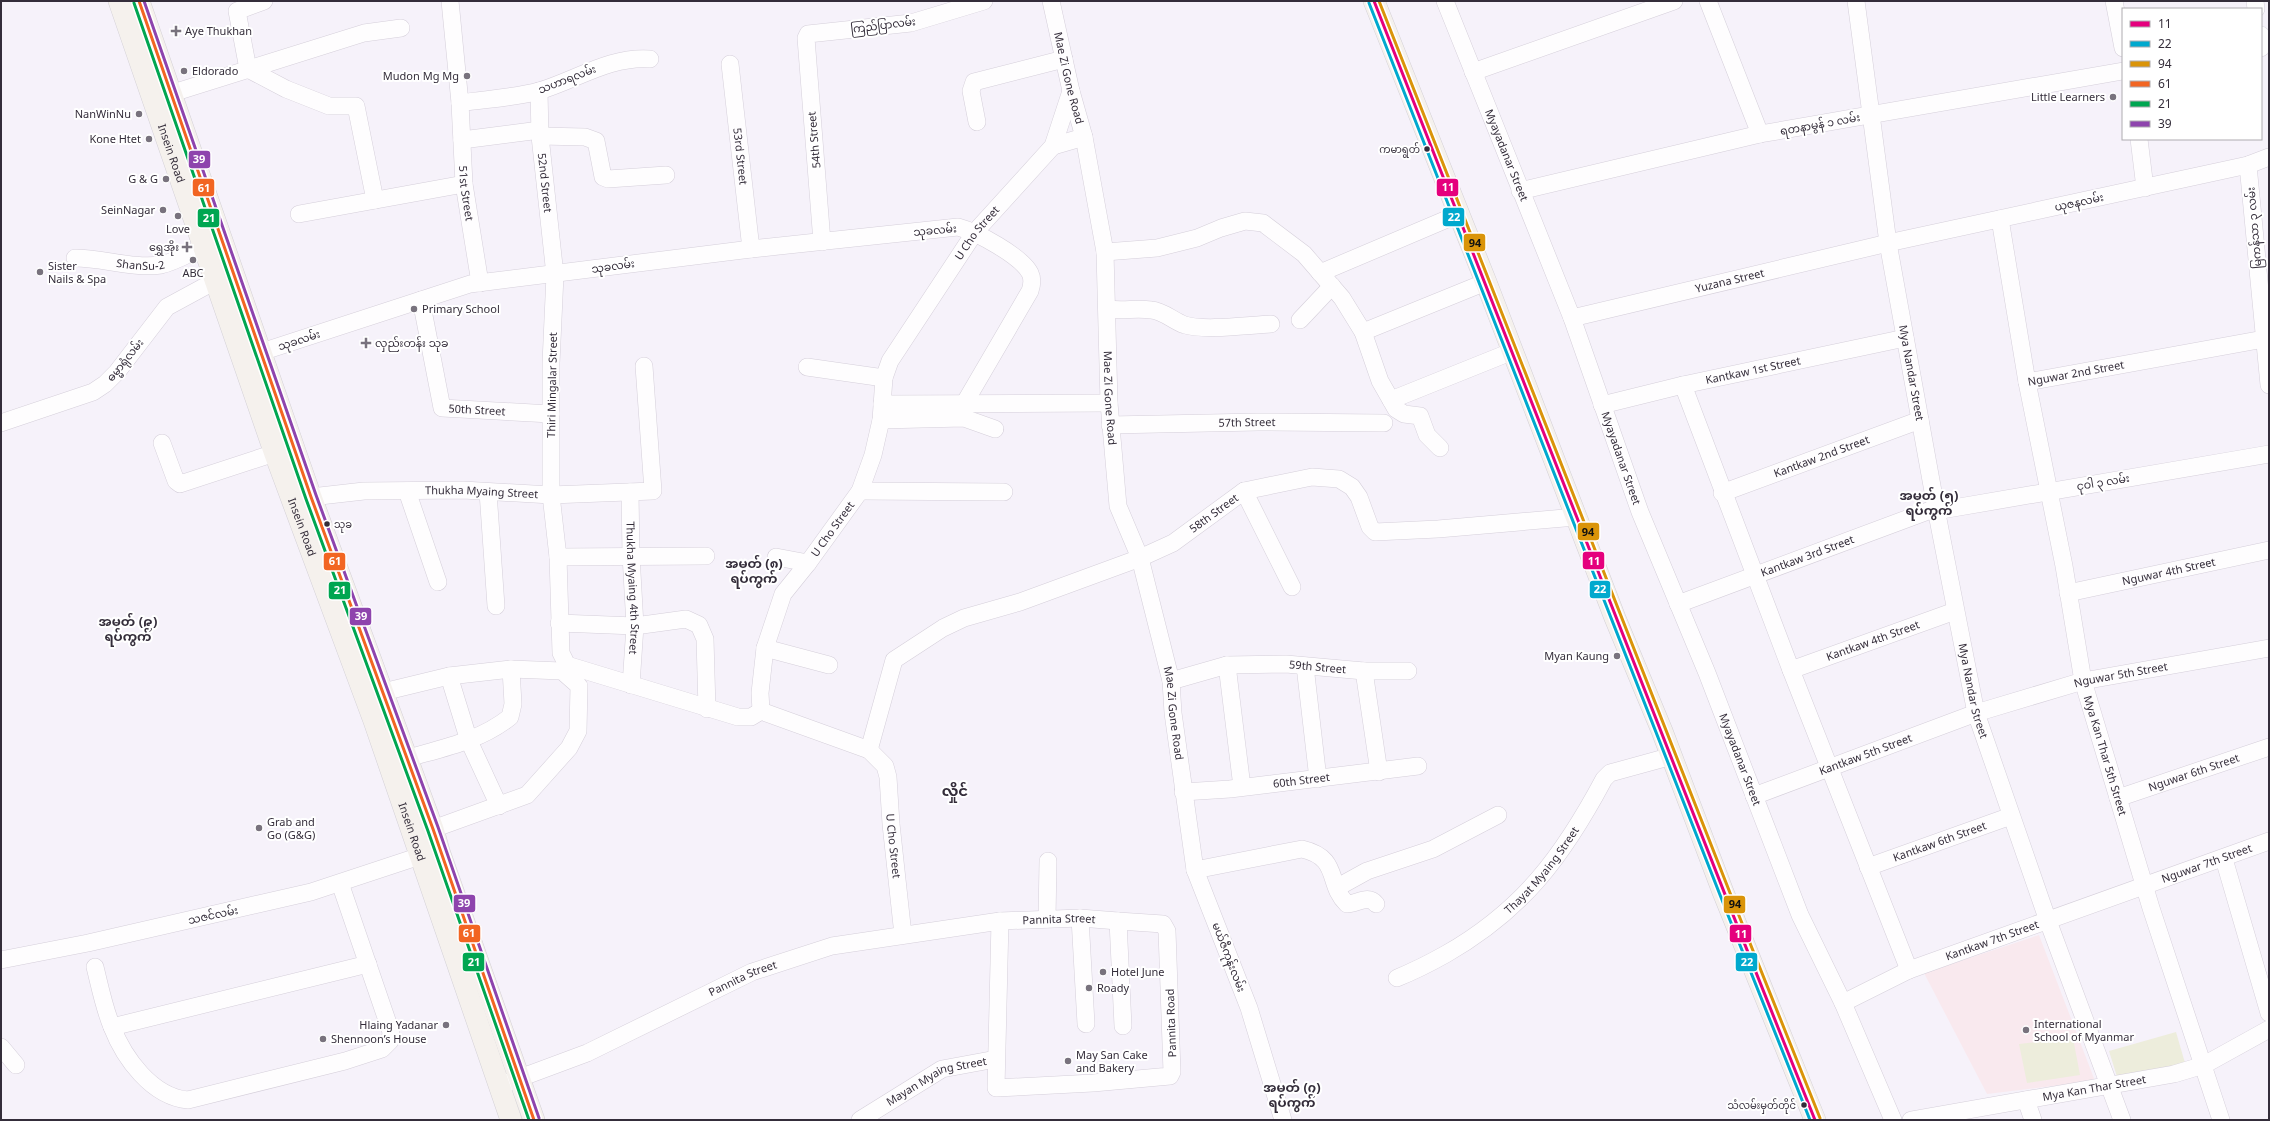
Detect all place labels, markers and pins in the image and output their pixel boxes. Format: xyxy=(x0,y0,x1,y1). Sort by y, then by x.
place label: Aye Thukhan xyxy=(185,23,252,38)
marker: Aye Thukhan xyxy=(170,25,182,37)
place label: Eldorado xyxy=(192,63,239,78)
marker: Eldorado xyxy=(179,66,189,76)
place label: Mudon Mg Mg xyxy=(383,68,459,83)
marker: Mudon Mg Mg xyxy=(462,71,472,81)
place label: Little Learners xyxy=(2031,89,2105,104)
marker: Little Learners xyxy=(2108,92,2118,102)
place label: NanWinNu xyxy=(75,106,131,121)
marker: NanWinNu xyxy=(134,109,144,119)
place label: Kone Htet xyxy=(89,131,141,146)
marker: Kone Htet xyxy=(144,134,154,144)
place label: ကမာရွတ် xyxy=(1379,142,1420,158)
marker: ကမာရွတ် xyxy=(1422,144,1432,154)
place label: G & G xyxy=(128,171,158,186)
marker: G & G xyxy=(161,174,171,184)
place label: SeinNagar xyxy=(101,202,155,217)
marker: SeinNagar xyxy=(158,205,168,215)
marker: Love xyxy=(173,211,183,221)
place label: Love xyxy=(166,221,190,236)
place label: ရွှေအိုး xyxy=(149,239,179,256)
marker: ရွှေအိုး xyxy=(182,242,192,252)
marker: ABC xyxy=(188,255,198,265)
place label: Sister Nails & Spa xyxy=(48,258,106,286)
place label: ABC xyxy=(182,265,204,280)
marker: Sister Nails & Spa xyxy=(35,267,45,277)
place label: Primary School xyxy=(422,301,500,316)
marker: Primary School xyxy=(409,304,419,314)
place label: လှည်းတန်း သုခ xyxy=(375,335,449,352)
marker: လှည်းတန်း သုခ xyxy=(360,337,372,349)
place label: သုခ xyxy=(334,517,352,533)
marker: သုခ xyxy=(322,519,332,529)
place label: Myan Kaung xyxy=(1544,648,1609,663)
marker: Myan Kaung xyxy=(1612,651,1622,661)
place label: Grab and Go (G&G) xyxy=(267,814,315,842)
marker: Grab and Go (G&G) xyxy=(254,823,264,833)
place label: Hotel June xyxy=(1111,964,1164,979)
marker: Hotel June xyxy=(1098,967,1108,977)
place label: Roady xyxy=(1097,980,1129,995)
marker: Roady xyxy=(1084,983,1094,993)
place label: International School of Myanmar xyxy=(2034,1016,2134,1044)
place label: Hlaing Yadanar xyxy=(359,1017,438,1032)
marker: Hlaing Yadanar xyxy=(441,1020,451,1030)
marker: International School of Myanmar xyxy=(2021,1025,2031,1035)
place label: Shennoon’s House xyxy=(331,1031,426,1046)
marker: Shennoon’s House xyxy=(318,1034,328,1044)
place label: May San Cake and Bakery xyxy=(1076,1047,1148,1075)
marker: May San Cake and Bakery xyxy=(1063,1056,1073,1066)
place label: သံလမ်းမှတ်တိုင် xyxy=(1728,1098,1796,1114)
marker: သံလမ်းမှတ်တိုင် xyxy=(1799,1100,1809,1110)

